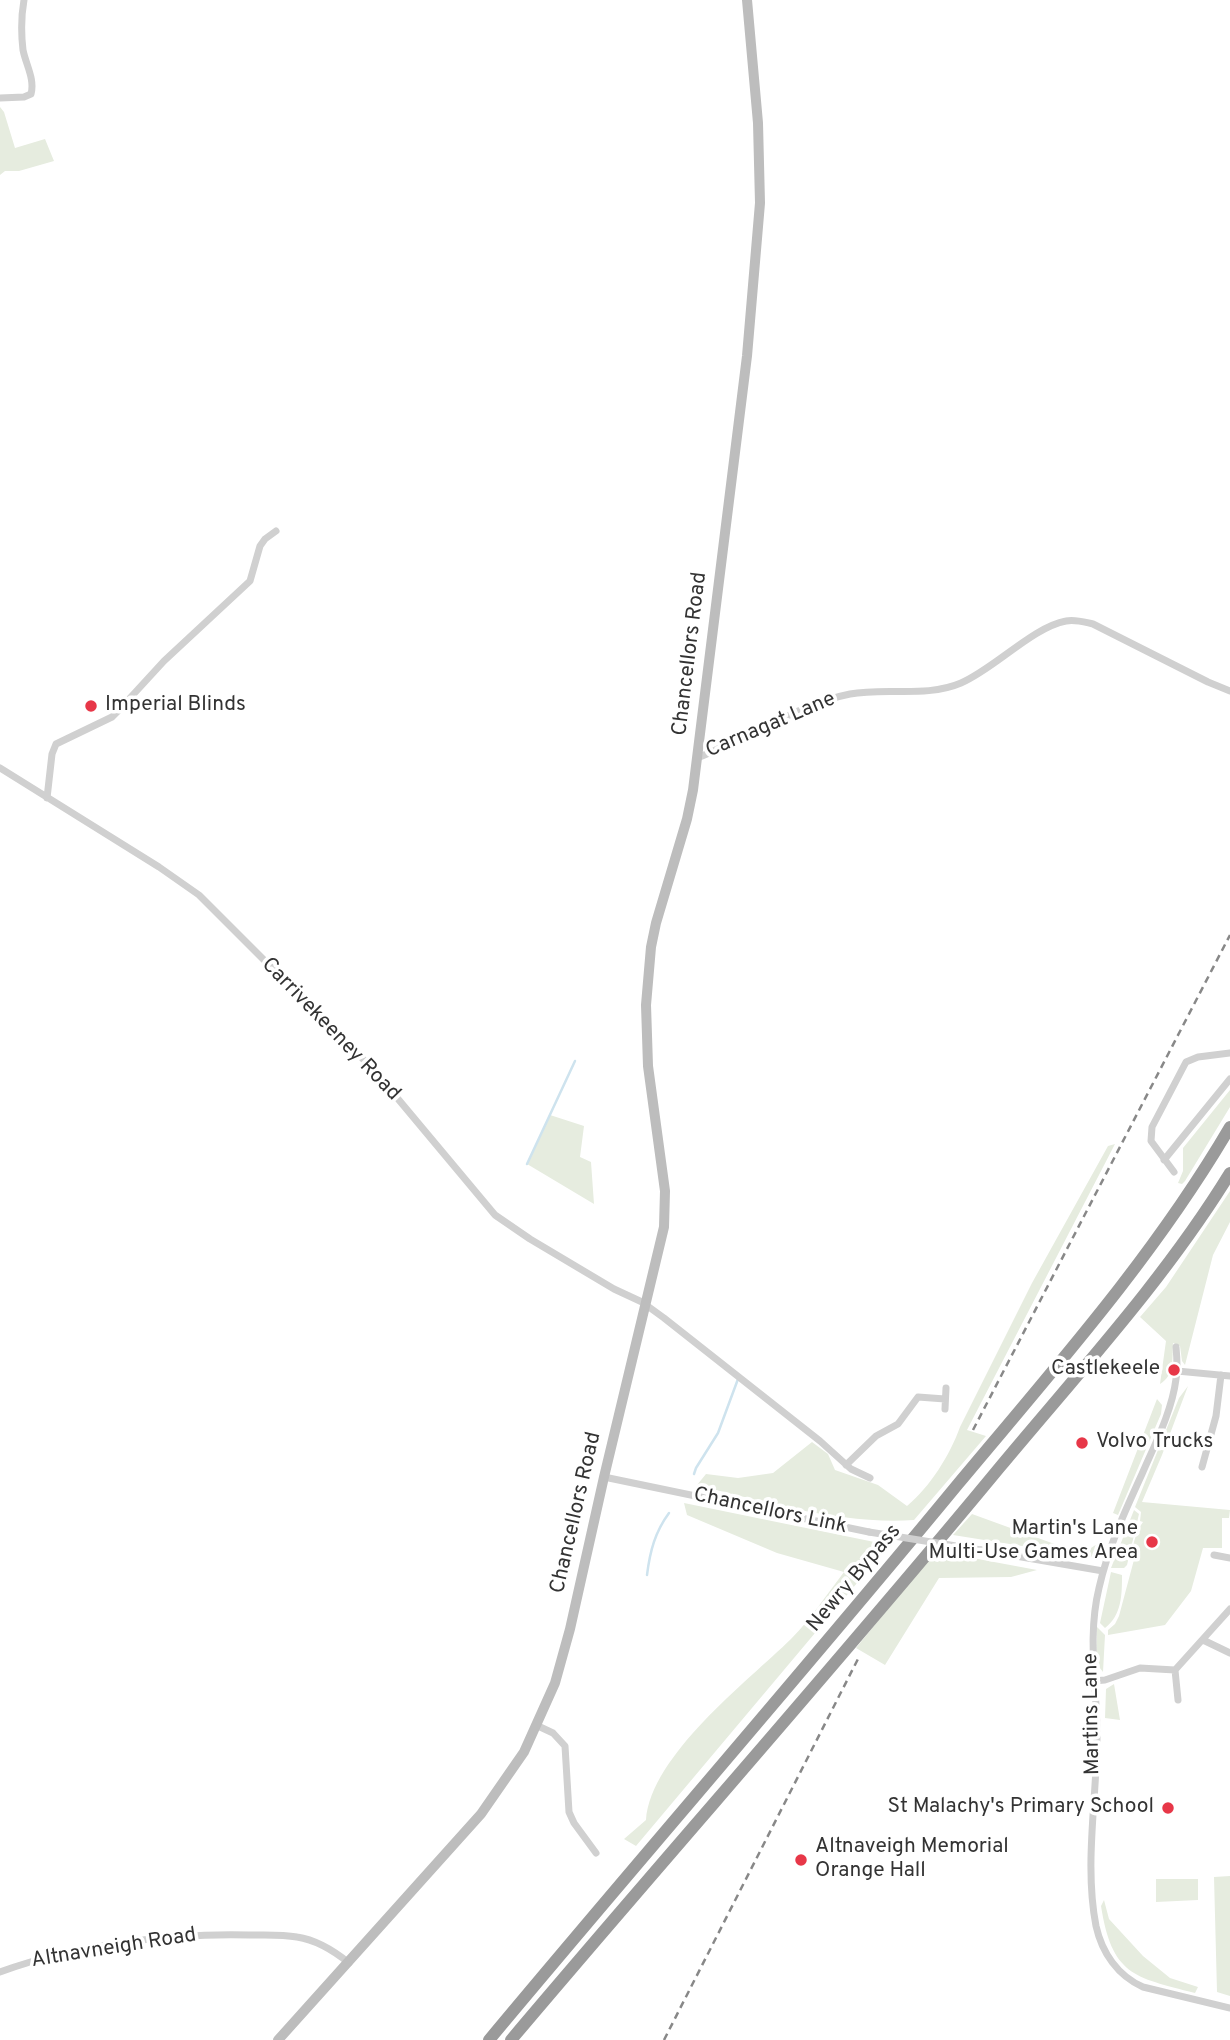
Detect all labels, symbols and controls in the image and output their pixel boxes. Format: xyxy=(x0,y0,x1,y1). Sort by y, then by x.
street label: Chancellors Road xyxy=(668,571,714,737)
street label: Carnagat Lane xyxy=(702,687,840,765)
place label: Imperial Blinds xyxy=(105,693,246,719)
marker: Imperial Blinds xyxy=(83,698,99,714)
street label: Carrivekeeney Road xyxy=(255,953,405,1107)
place label: Castlekeele xyxy=(1051,1357,1160,1383)
marker: Castlekeele xyxy=(1166,1362,1182,1378)
street label: Chancellors Road xyxy=(546,1430,608,1596)
place label: Volvo Trucks xyxy=(1096,1430,1213,1456)
marker: Volvo Trucks xyxy=(1074,1435,1090,1451)
street label: Chancellors Link xyxy=(691,1483,849,1541)
place label: Martin's Lane Multi-Use Games Area xyxy=(929,1517,1138,1567)
street label: Newry Bypass xyxy=(803,1520,907,1638)
marker: Martin's Lane Multi-Use Games Area xyxy=(1144,1534,1160,1550)
street label: Martins Lane xyxy=(1079,1653,1107,1775)
place label: St Malachy's Primary School xyxy=(888,1795,1154,1821)
marker: St Malachy's Primary School xyxy=(1160,1800,1176,1816)
place label: Altnaveigh Memorial Orange Hall xyxy=(815,1835,1009,1885)
marker: Altnaveigh Memorial Orange Hall xyxy=(793,1852,809,1868)
street label: Altnavneigh Road xyxy=(30,1924,198,1974)

